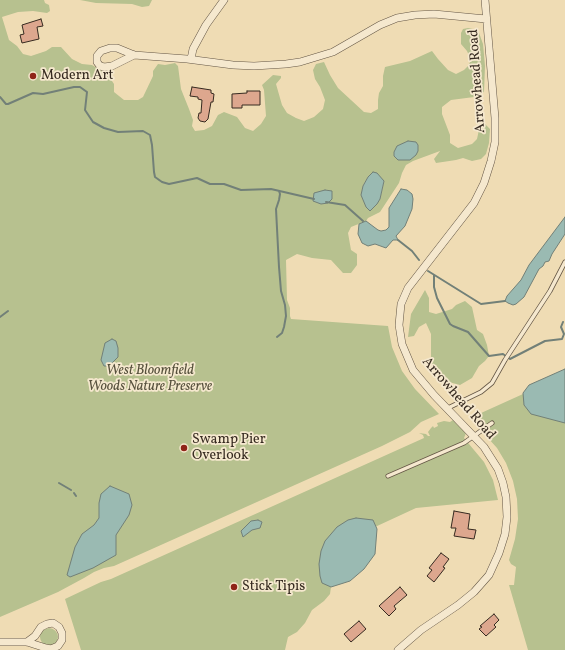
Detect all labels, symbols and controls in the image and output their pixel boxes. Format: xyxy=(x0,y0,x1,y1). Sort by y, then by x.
street label: Arrowhead Road xyxy=(466,29,490,133)
place label: Modern Art xyxy=(41,68,113,84)
marker: Modern Art xyxy=(28,71,38,81)
street label: Arrowhead Road xyxy=(418,354,498,444)
park label: West Bloomfield Woods Nature Preserve xyxy=(88,363,212,396)
place label: Swamp Pier Overlook xyxy=(192,432,266,464)
marker: Swamp Pier Overlook xyxy=(179,443,189,453)
place label: Stick Tipis xyxy=(242,579,305,595)
marker: Stick Tipis xyxy=(229,582,239,592)

